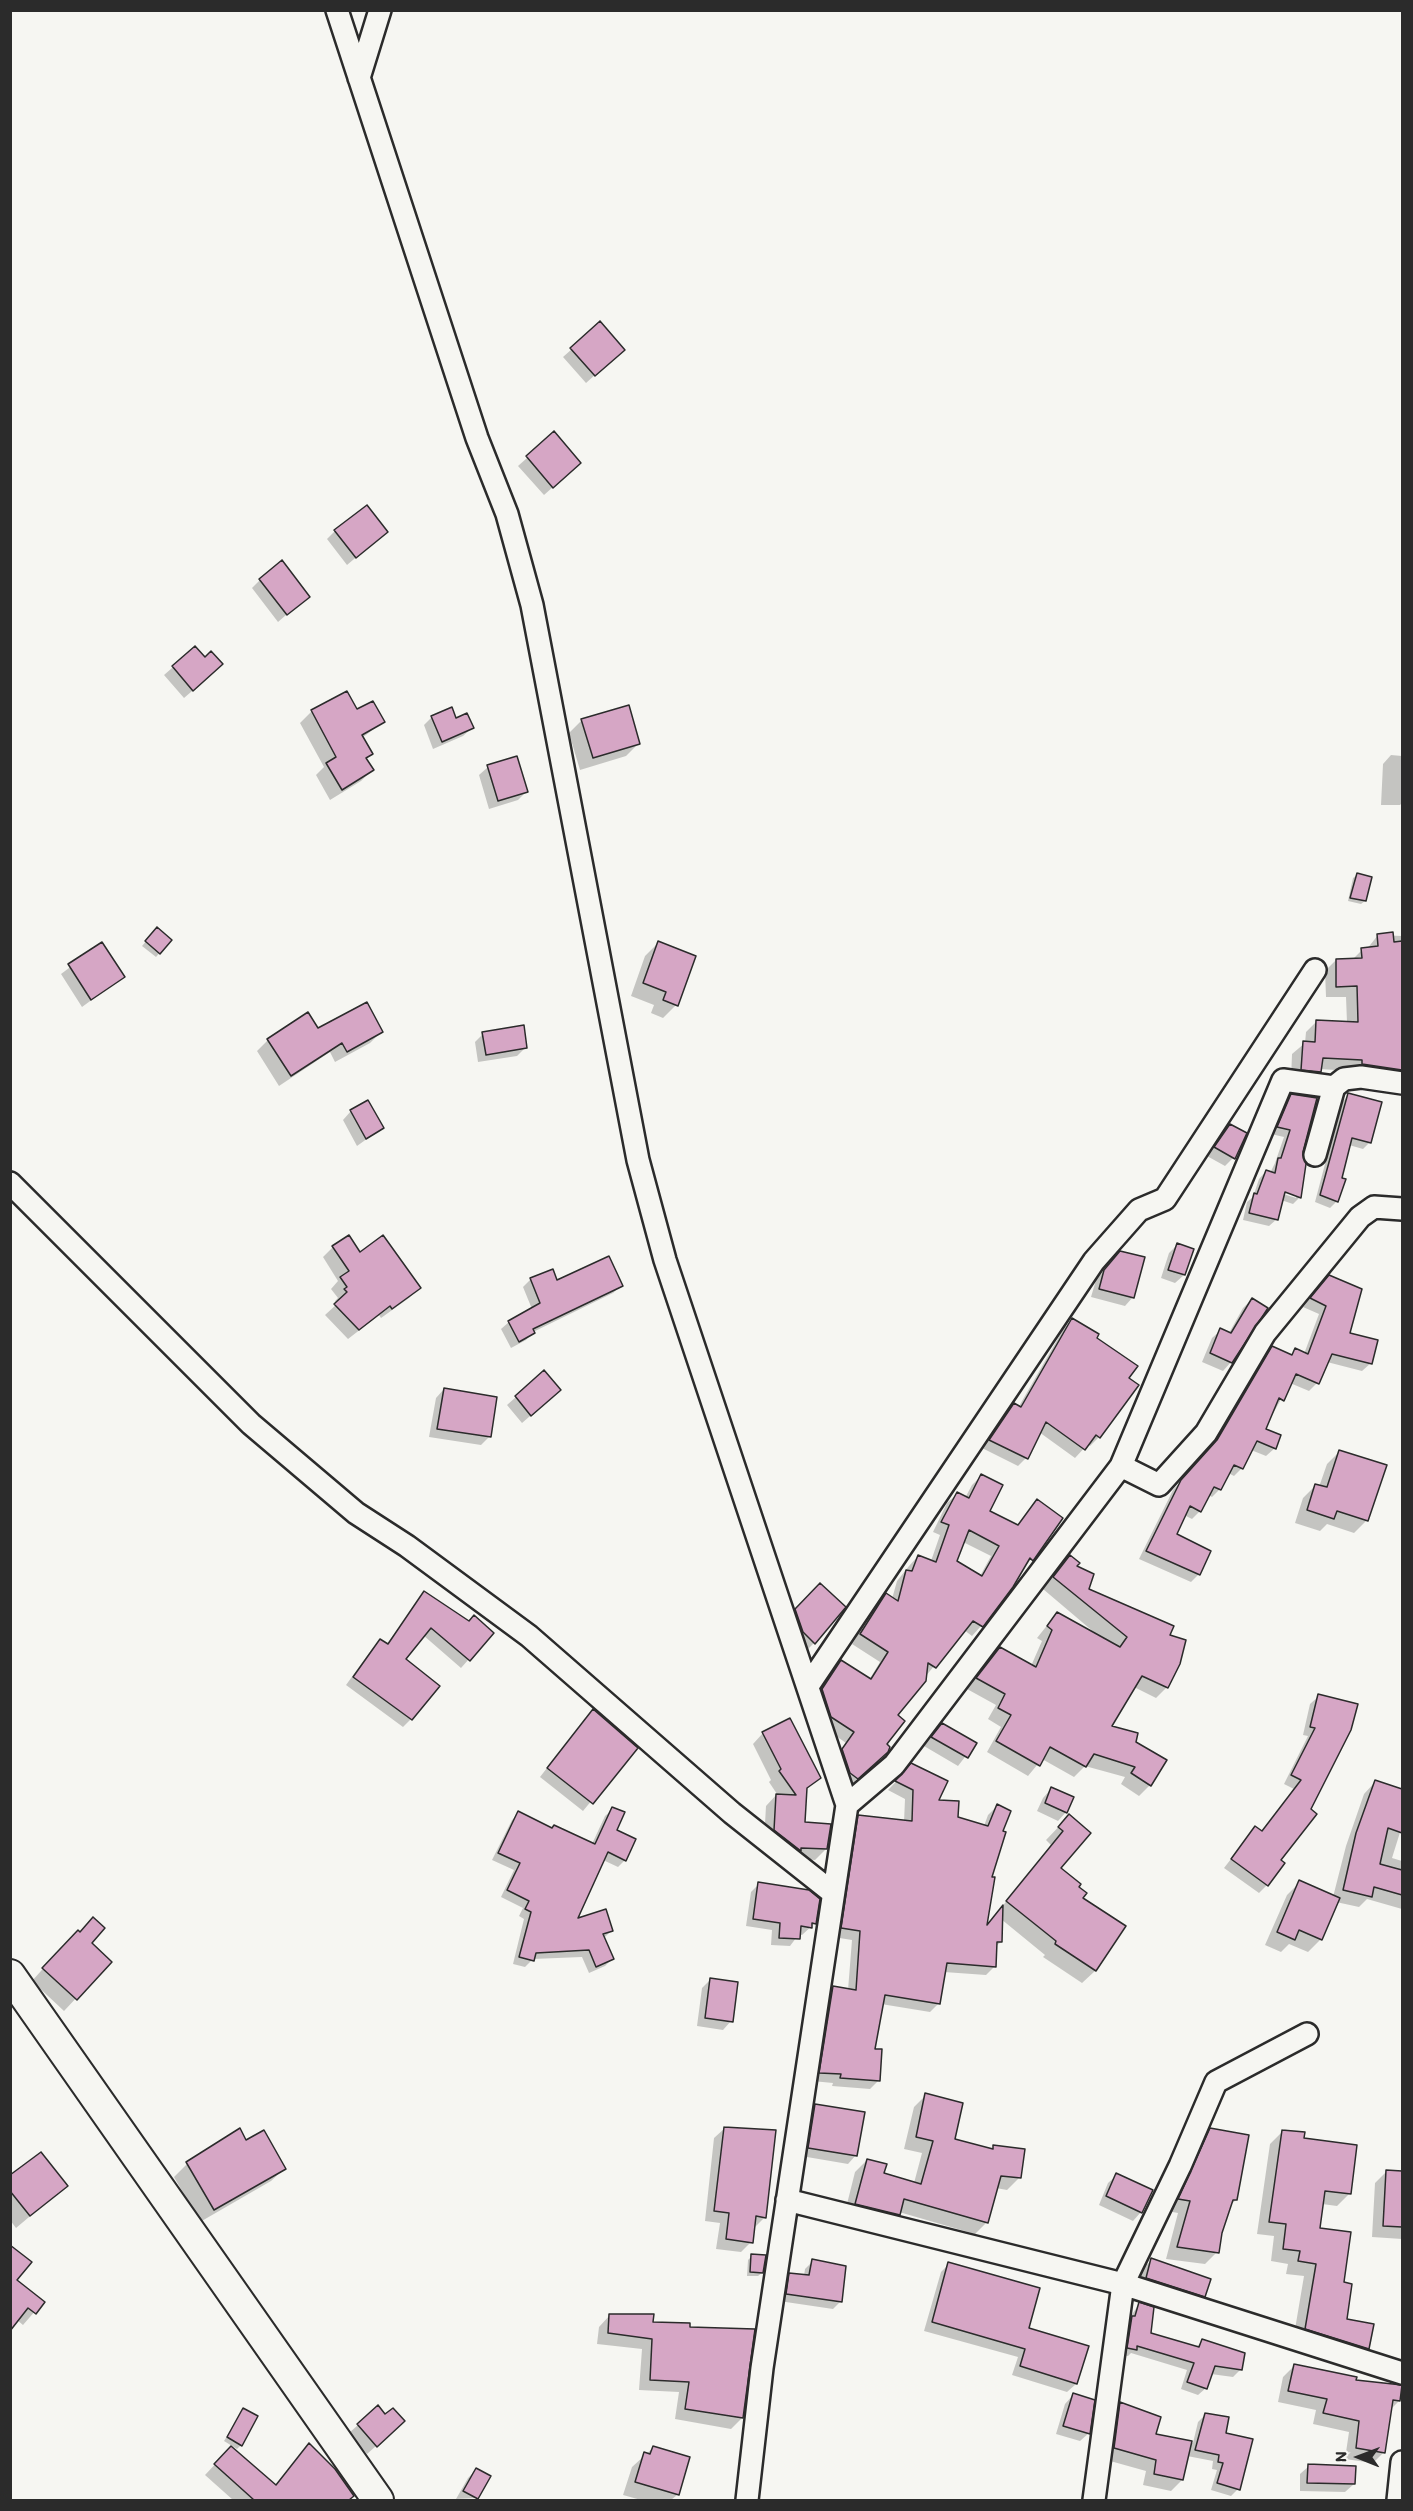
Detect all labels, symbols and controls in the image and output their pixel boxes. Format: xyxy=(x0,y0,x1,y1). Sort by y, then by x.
north arrow xyxy=(1329,2427,1389,2487)
text: N xyxy=(1331,2451,1350,2462)

